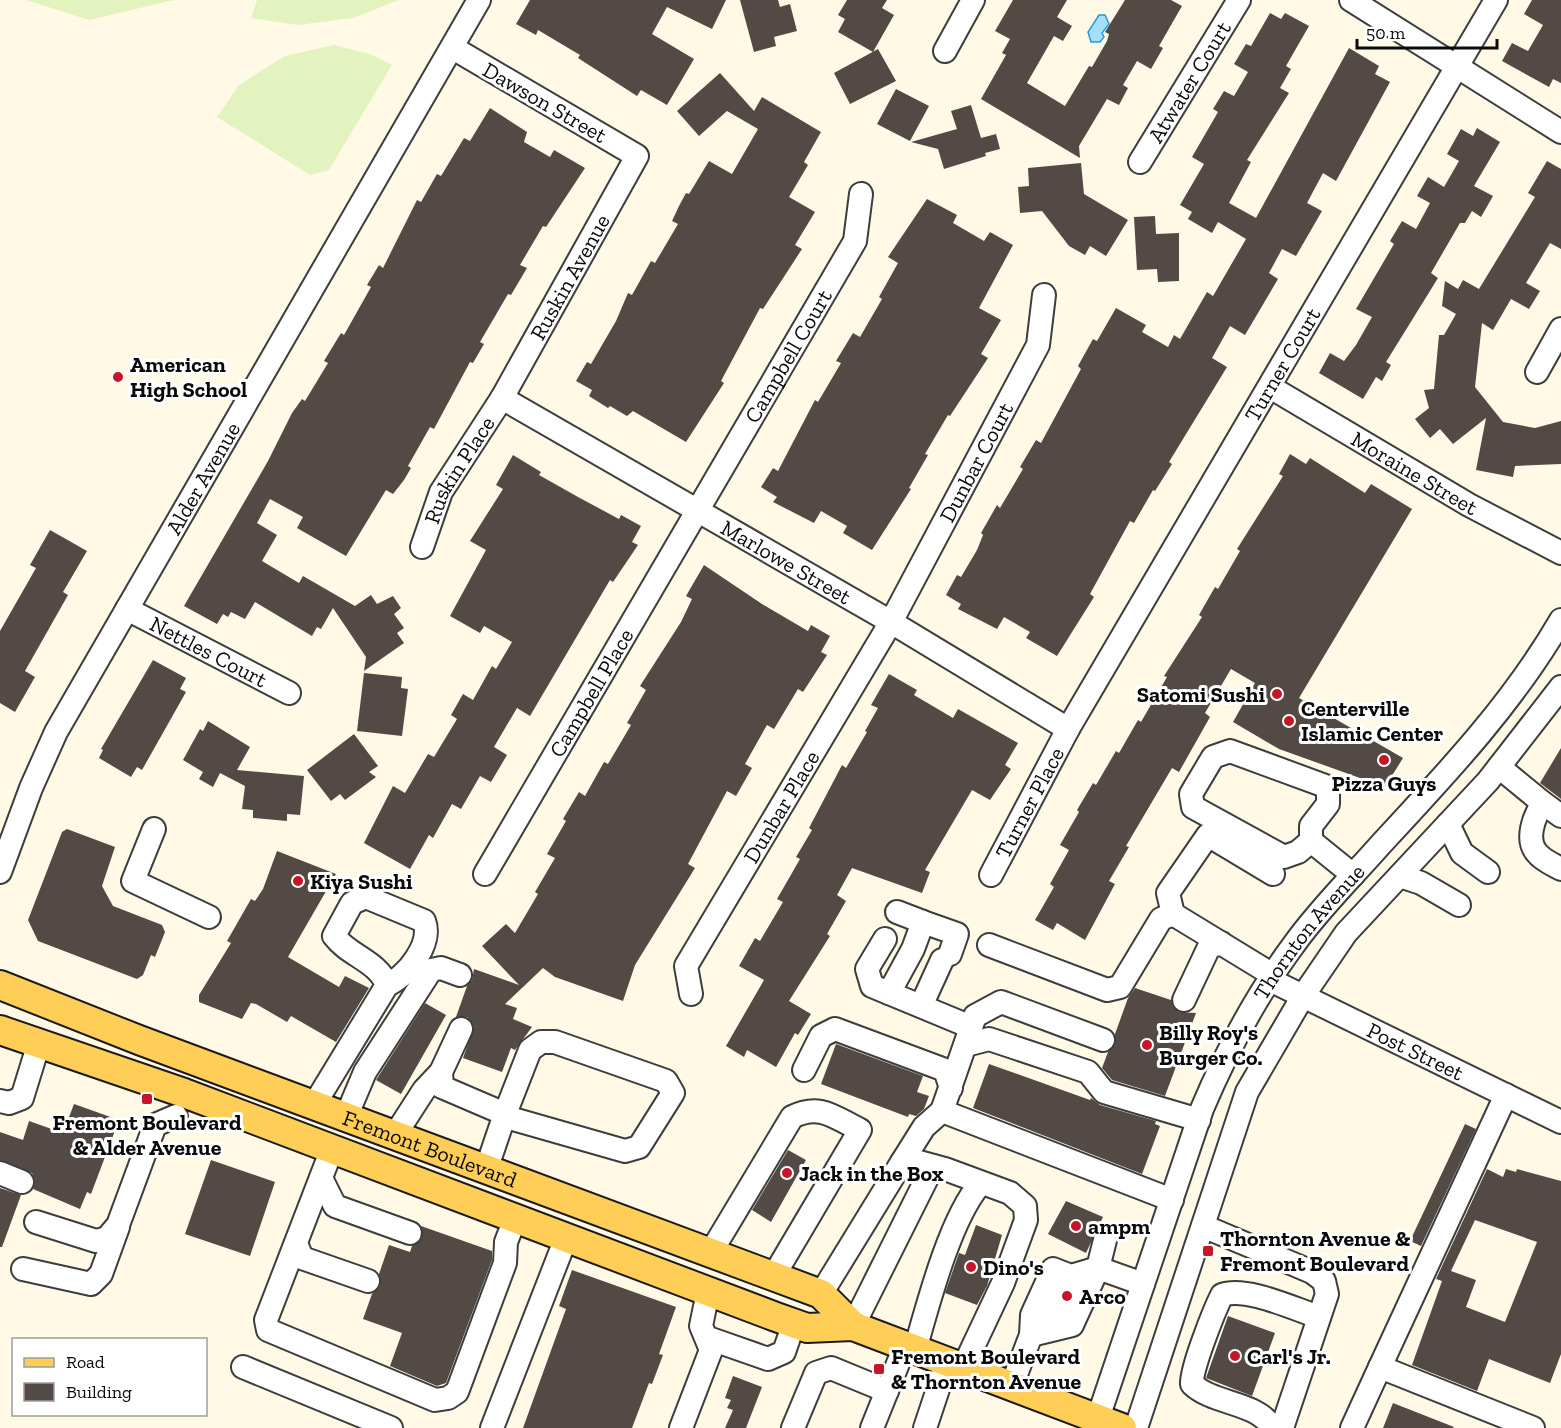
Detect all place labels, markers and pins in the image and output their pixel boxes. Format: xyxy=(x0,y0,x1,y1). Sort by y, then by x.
place label: American High School xyxy=(130,351,247,403)
marker: American High School xyxy=(111,370,125,384)
place label: Satomi Sushi xyxy=(1137,681,1265,708)
marker: Satomi Sushi xyxy=(1270,687,1284,701)
place label: Centerville Islamic Center xyxy=(1301,695,1444,747)
marker: Centerville Islamic Center xyxy=(1282,714,1296,728)
marker: Pizza Guys xyxy=(1377,753,1391,767)
place label: Pizza Guys xyxy=(1332,770,1436,797)
place label: Kiya Sushi xyxy=(310,868,413,895)
marker: Kiya Sushi xyxy=(291,874,305,888)
place label: Billy Roy's Burger Co. xyxy=(1159,1019,1263,1071)
marker: Billy Roy's Burger Co. xyxy=(1140,1038,1154,1052)
marker: Fremont Boulevard & Alder Avenue xyxy=(140,1092,154,1106)
place label: Fremont Boulevard & Alder Avenue xyxy=(52,1109,242,1161)
place label: Jack in the Box xyxy=(799,1160,944,1187)
marker: Jack in the Box xyxy=(780,1166,794,1180)
place label: ampm xyxy=(1088,1213,1151,1240)
marker: ampm xyxy=(1069,1219,1083,1233)
place label: Thornton Avenue & Fremont Boulevard xyxy=(1220,1225,1411,1277)
marker: Thornton Avenue & Fremont Boulevard xyxy=(1201,1244,1215,1258)
place label: Dino's xyxy=(983,1254,1044,1281)
marker: Dino's xyxy=(964,1260,978,1274)
place label: Arco xyxy=(1079,1283,1126,1310)
marker: Arco xyxy=(1060,1289,1074,1303)
place label: Fremont Boulevard & Thornton Avenue xyxy=(891,1343,1081,1395)
place label: Carl's Jr. xyxy=(1247,1343,1331,1370)
marker: Carl's Jr. xyxy=(1228,1349,1242,1363)
marker: Fremont Boulevard & Thornton Avenue xyxy=(872,1362,886,1376)

